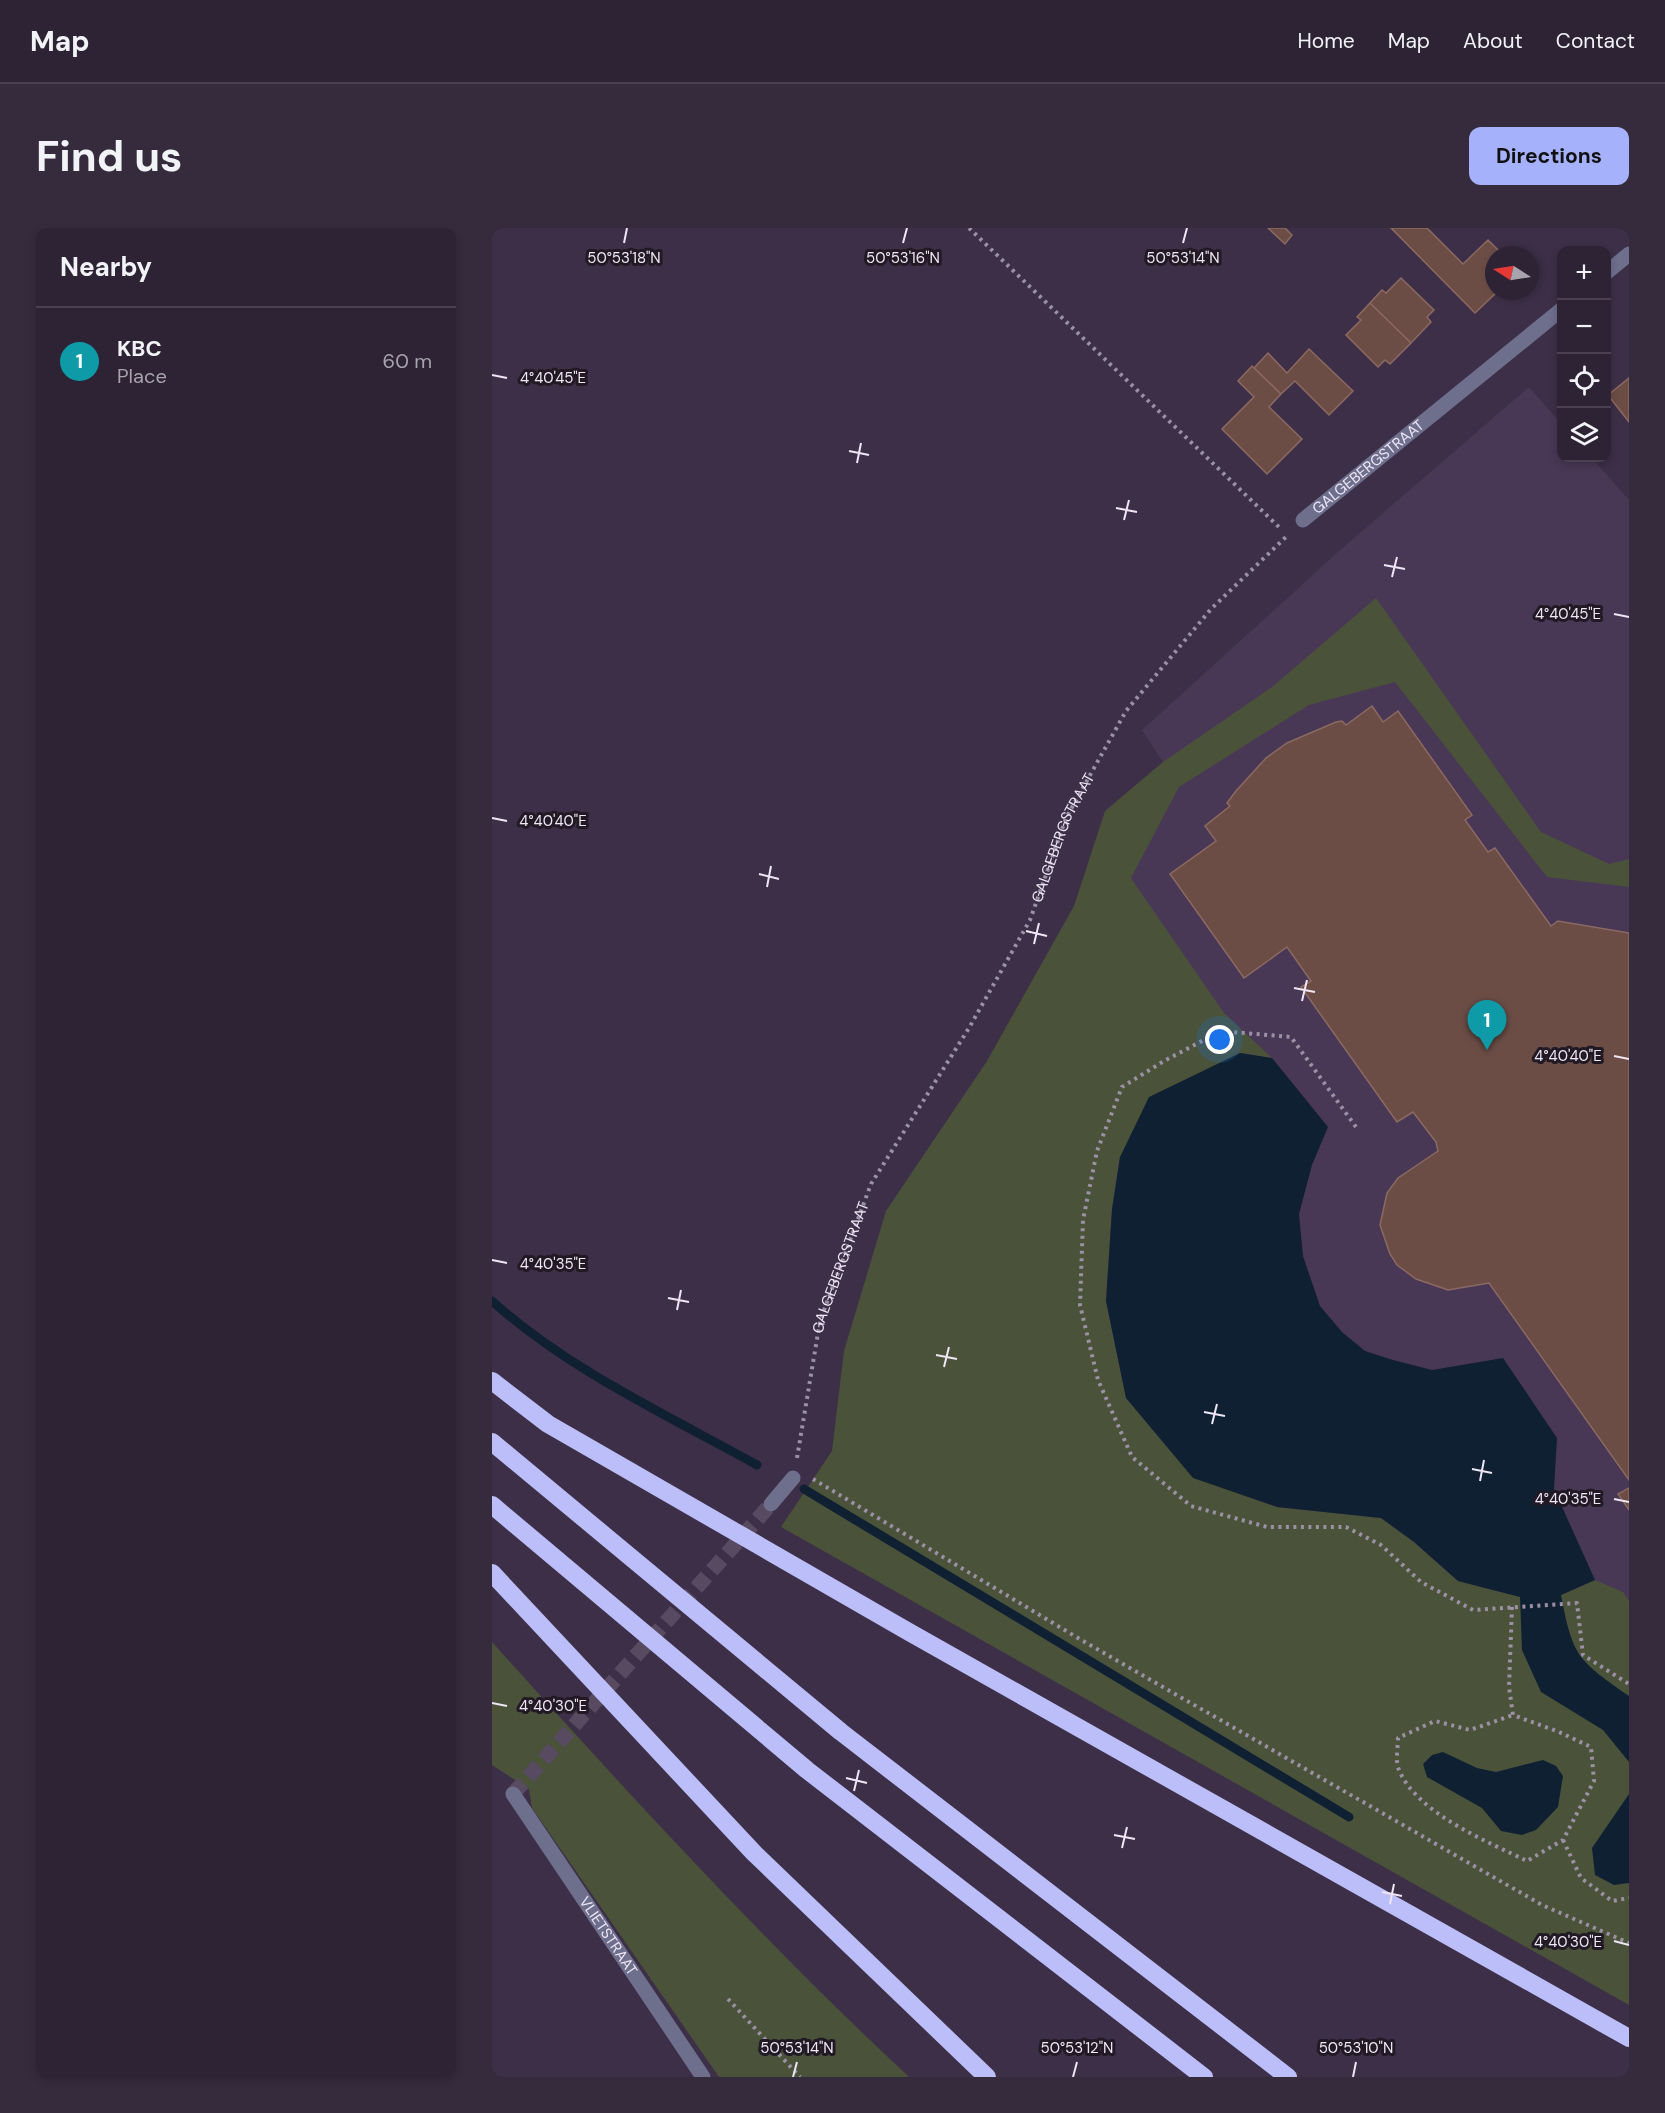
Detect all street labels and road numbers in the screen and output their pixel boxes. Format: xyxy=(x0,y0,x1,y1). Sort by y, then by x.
street label: GALGEBERGSTRAAT xyxy=(1308,415,1428,519)
street label: GALGEBERGSTRAAT xyxy=(1027,770,1099,905)
street label: GALGEBERGSTRAAT xyxy=(808,1199,874,1335)
street label: VLIETSTRAAT xyxy=(575,1893,642,1979)

